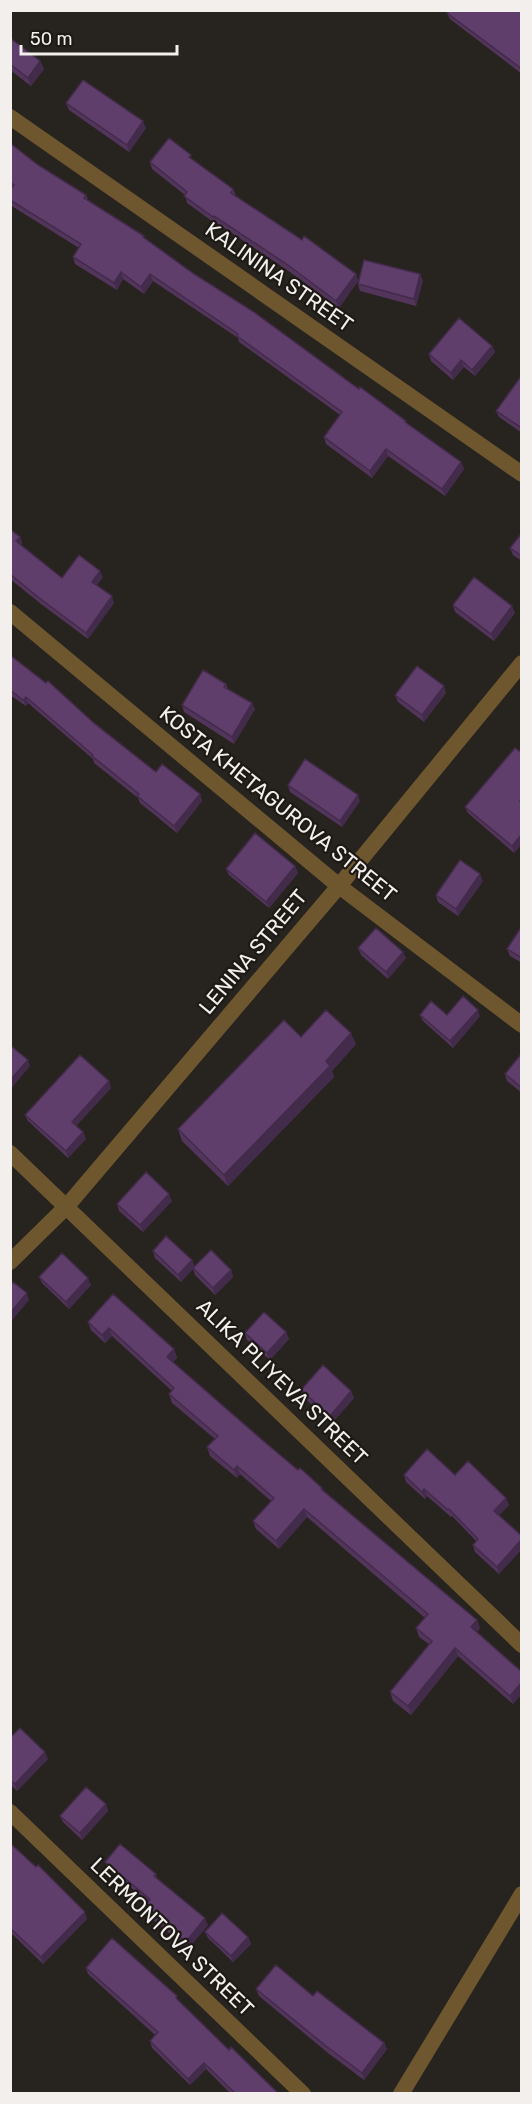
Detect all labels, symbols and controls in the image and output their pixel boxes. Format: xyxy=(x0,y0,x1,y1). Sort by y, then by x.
scale bar xyxy=(21,18,177,56)
text: 50 m xyxy=(30,28,73,50)
street label: KALININA STREET xyxy=(201,216,358,337)
street label: KOSTA KHETAGUROVA STREET xyxy=(155,700,402,907)
street label: LENINA STREET xyxy=(193,884,312,1019)
street label: ALIKA PLIYEVA STREET xyxy=(192,1293,373,1470)
street label: LERMONTOVA STREET xyxy=(86,1852,259,2021)

